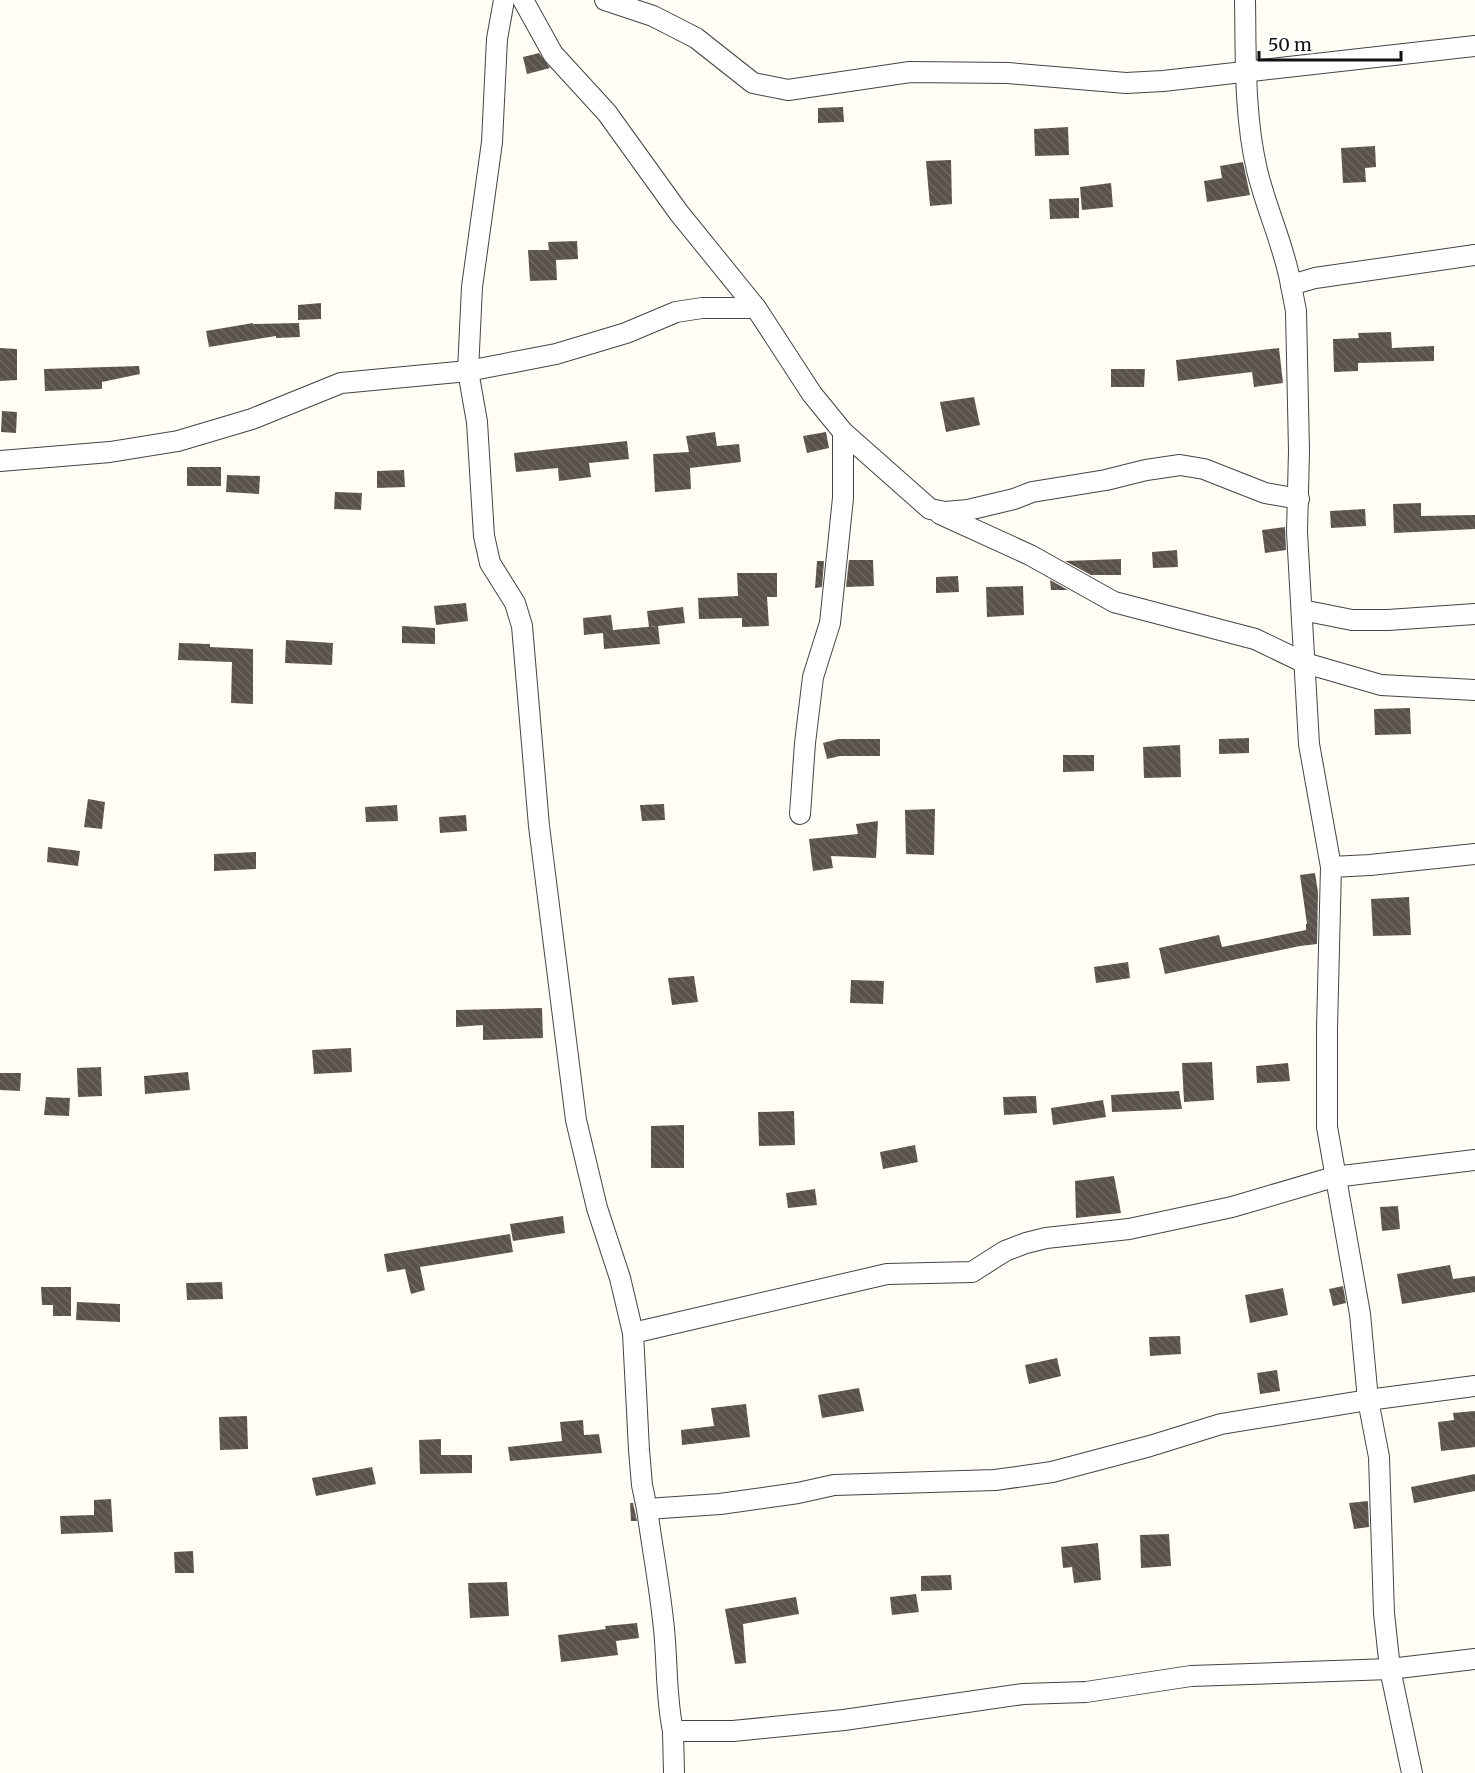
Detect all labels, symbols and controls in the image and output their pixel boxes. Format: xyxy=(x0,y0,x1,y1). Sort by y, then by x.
scale bar xyxy=(1259,24,1402,62)
text: 50 m xyxy=(1268,33,1312,56)

